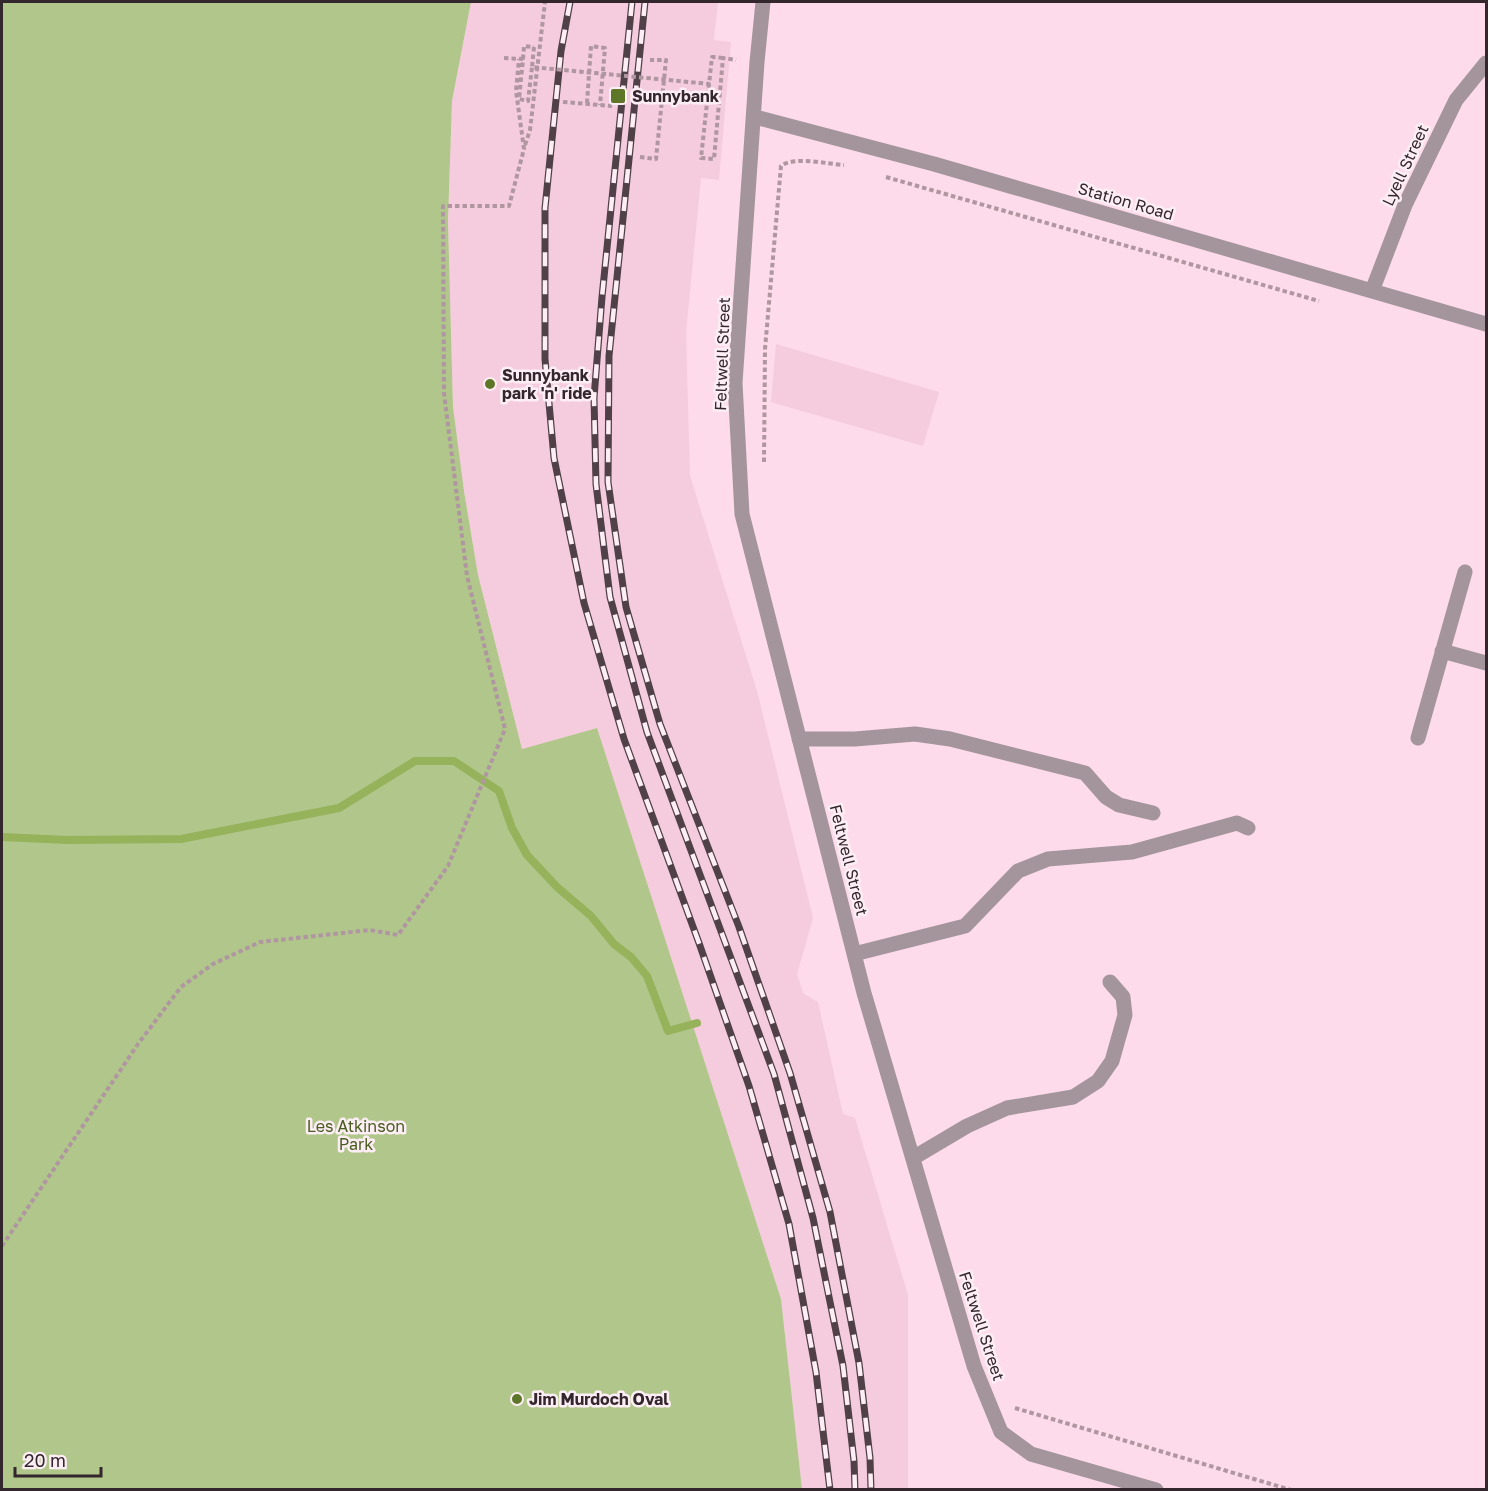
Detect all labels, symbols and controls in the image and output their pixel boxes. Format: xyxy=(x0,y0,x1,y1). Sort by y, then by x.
place label: Sunnybank xyxy=(632,86,720,106)
marker: Sunnybank xyxy=(609,87,627,105)
street label: Lyell Street xyxy=(1377,121,1433,209)
street label: Station Road xyxy=(1076,178,1176,224)
street label: Feltwell Street xyxy=(710,297,734,411)
place label: Sunnybank park 'n' ride xyxy=(502,365,592,403)
marker: Sunnybank park 'n' ride xyxy=(483,377,497,391)
street label: Feltwell Street xyxy=(826,802,872,918)
park label: Les Atkinson Park xyxy=(307,1116,405,1154)
street label: Feltwell Street xyxy=(955,1269,1009,1383)
place label: Jim Murdoch Oval xyxy=(529,1389,669,1409)
marker: Jim Murdoch Oval xyxy=(510,1392,524,1406)
scale bar xyxy=(15,1440,100,1478)
text: 20 m xyxy=(24,1449,66,1471)

